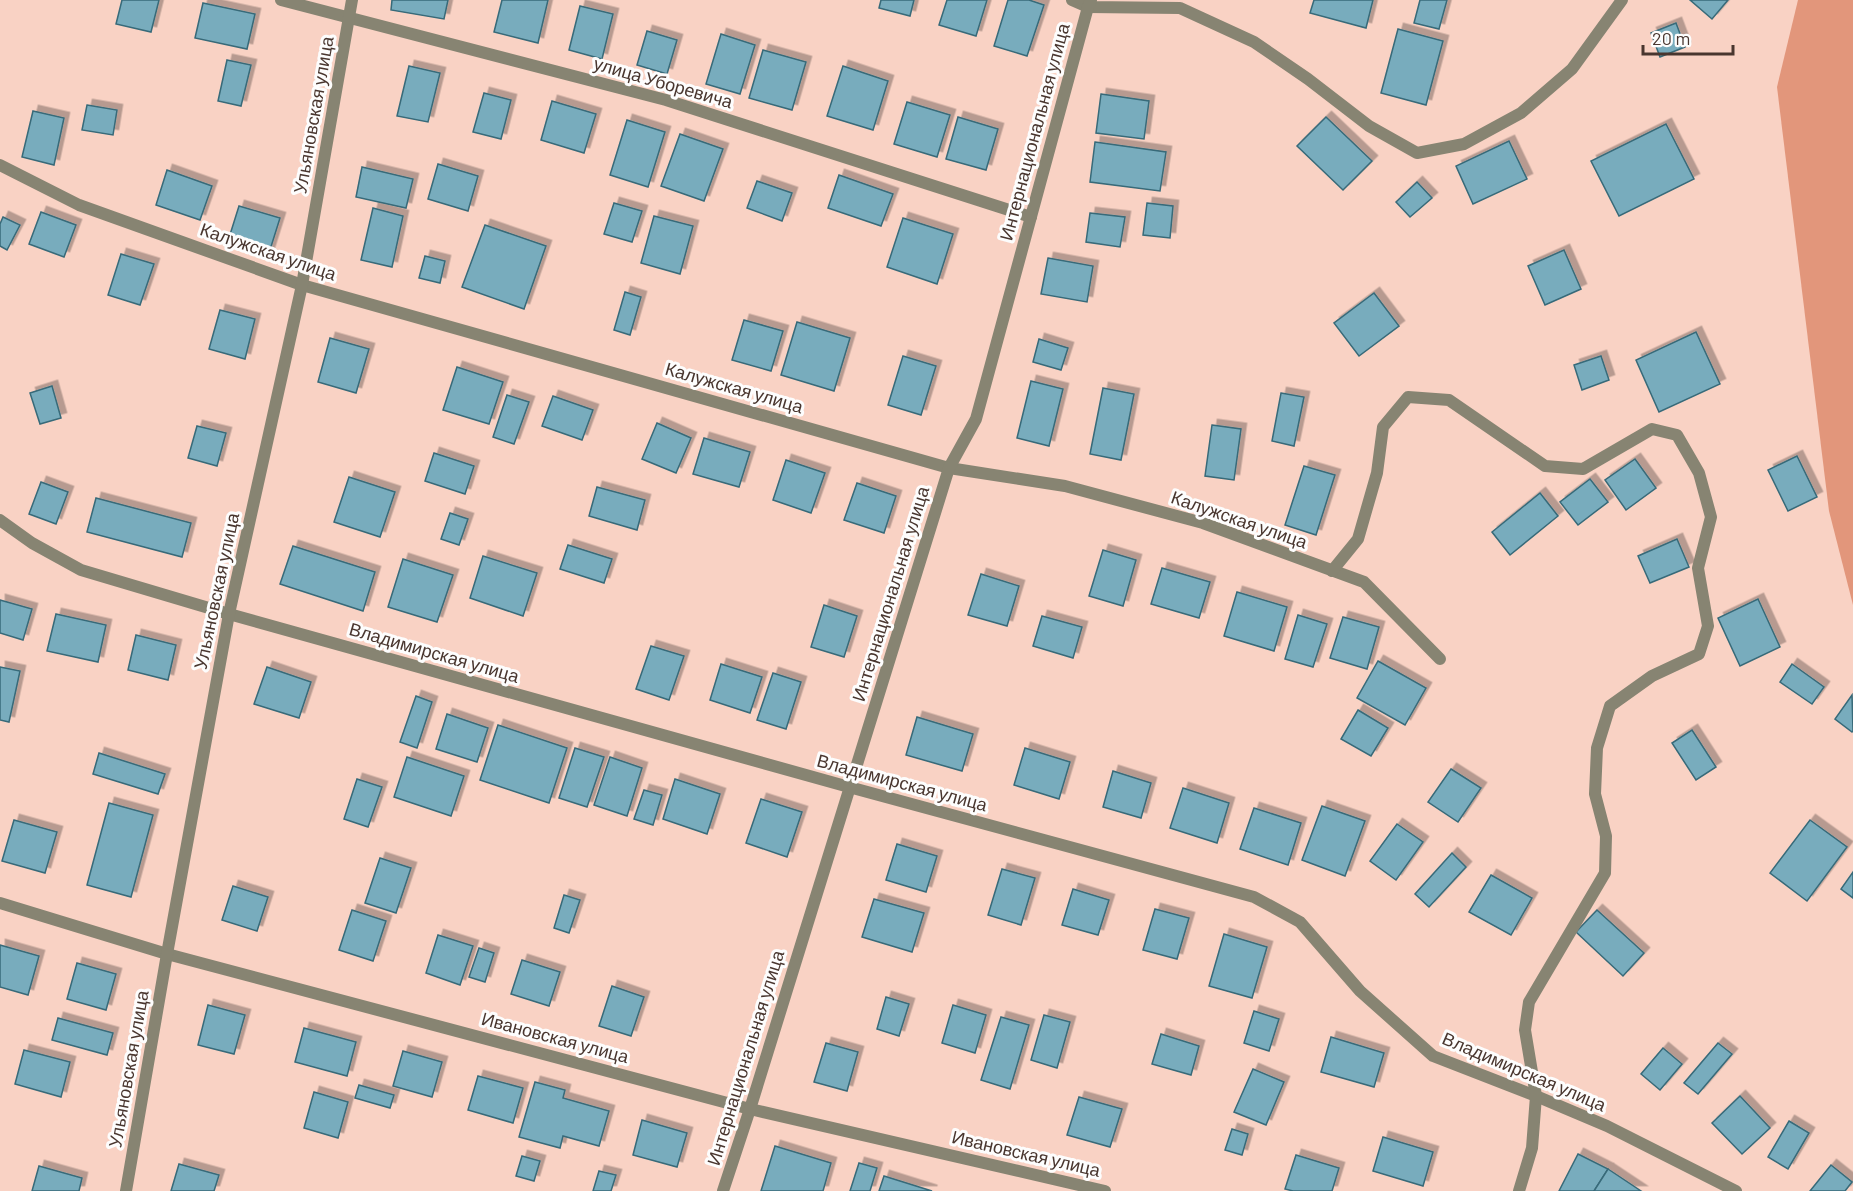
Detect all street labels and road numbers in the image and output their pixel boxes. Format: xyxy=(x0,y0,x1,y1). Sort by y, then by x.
street label: Интернациональная улица xyxy=(994,20,1074,243)
street label: Ульяновская улица xyxy=(288,34,338,195)
street label: улица Уборевича xyxy=(591,52,736,113)
street label: Калужская улица xyxy=(197,217,340,285)
street label: Калужская улица xyxy=(663,357,807,418)
street label: Интернациональная улица xyxy=(847,483,934,704)
street label: Калужская улица xyxy=(1168,485,1311,553)
street label: Ульяновская улица xyxy=(189,510,244,671)
street label: Владимирская улица xyxy=(347,617,523,687)
street label: Владимирская улица xyxy=(815,749,991,816)
street label: Интернациональная улица xyxy=(702,947,789,1168)
street label: Ульяновская улица xyxy=(103,988,153,1149)
street label: Ивановская улица xyxy=(479,1007,632,1068)
street label: Владимирская улица xyxy=(1439,1027,1610,1116)
street label: Ивановская улица xyxy=(950,1125,1104,1181)

